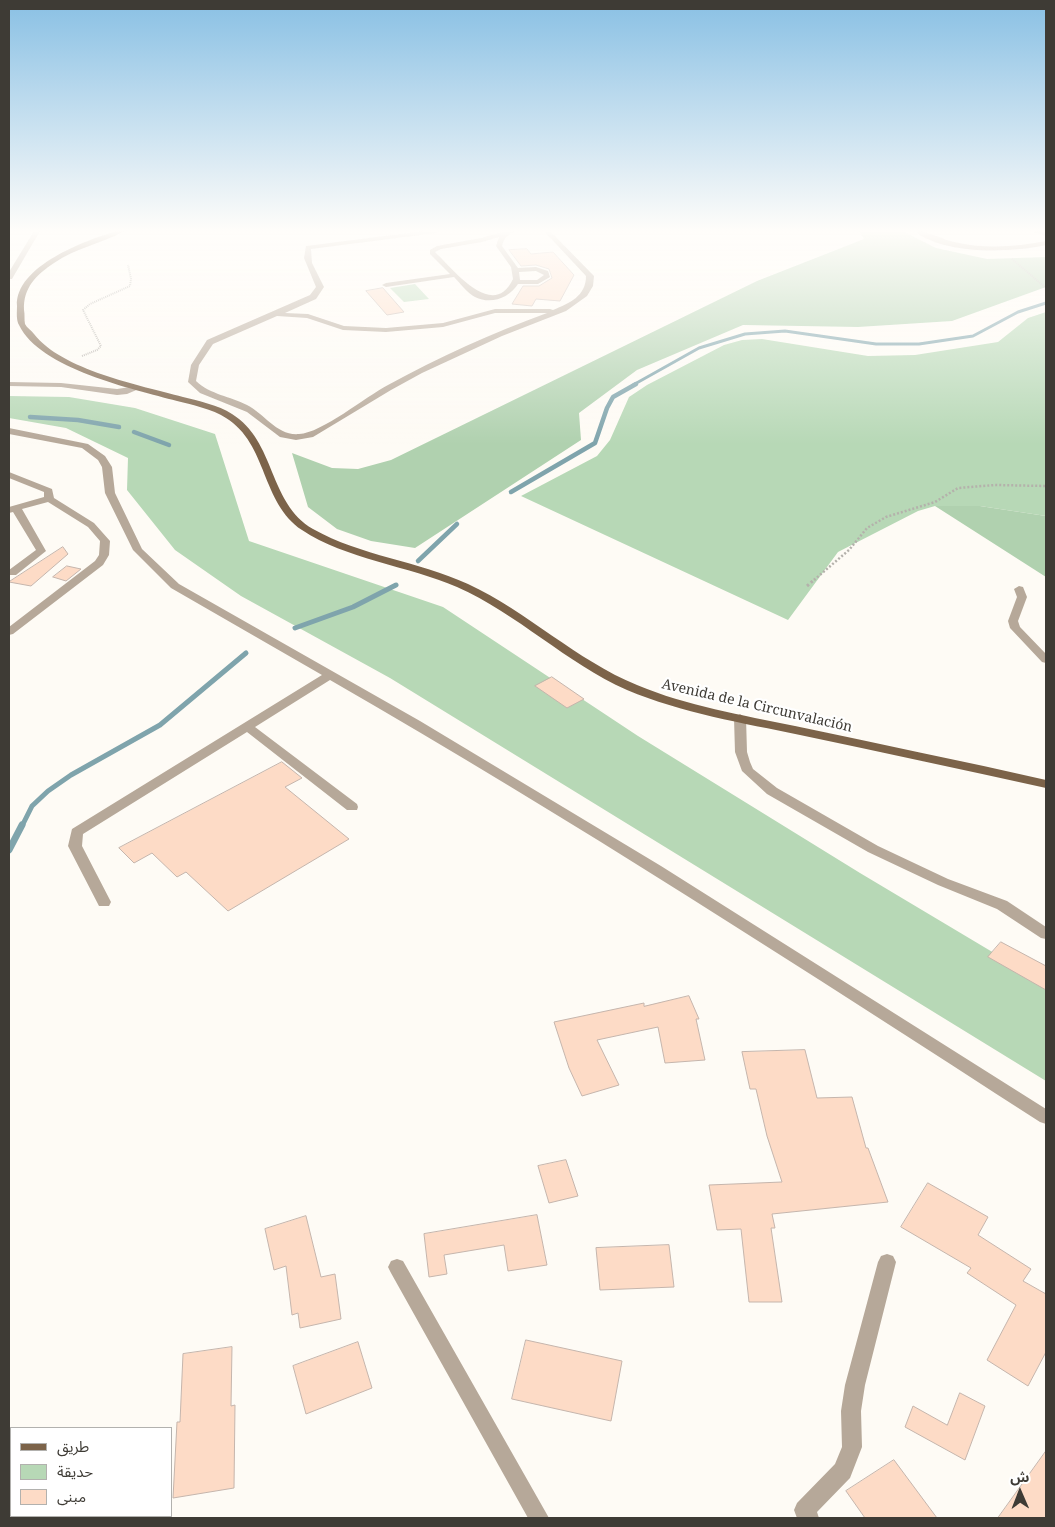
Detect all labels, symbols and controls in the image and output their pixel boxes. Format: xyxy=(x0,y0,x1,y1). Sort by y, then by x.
street label: Avenida de la Circunvalación xyxy=(660,676,854,736)
legend xyxy=(10,1427,172,1517)
text: طريق xyxy=(57,1436,89,1456)
text: حديقة xyxy=(57,1461,93,1481)
north arrow xyxy=(995,1467,1045,1517)
text: ش xyxy=(1010,1467,1029,1486)
text: مبنى xyxy=(57,1486,86,1506)

